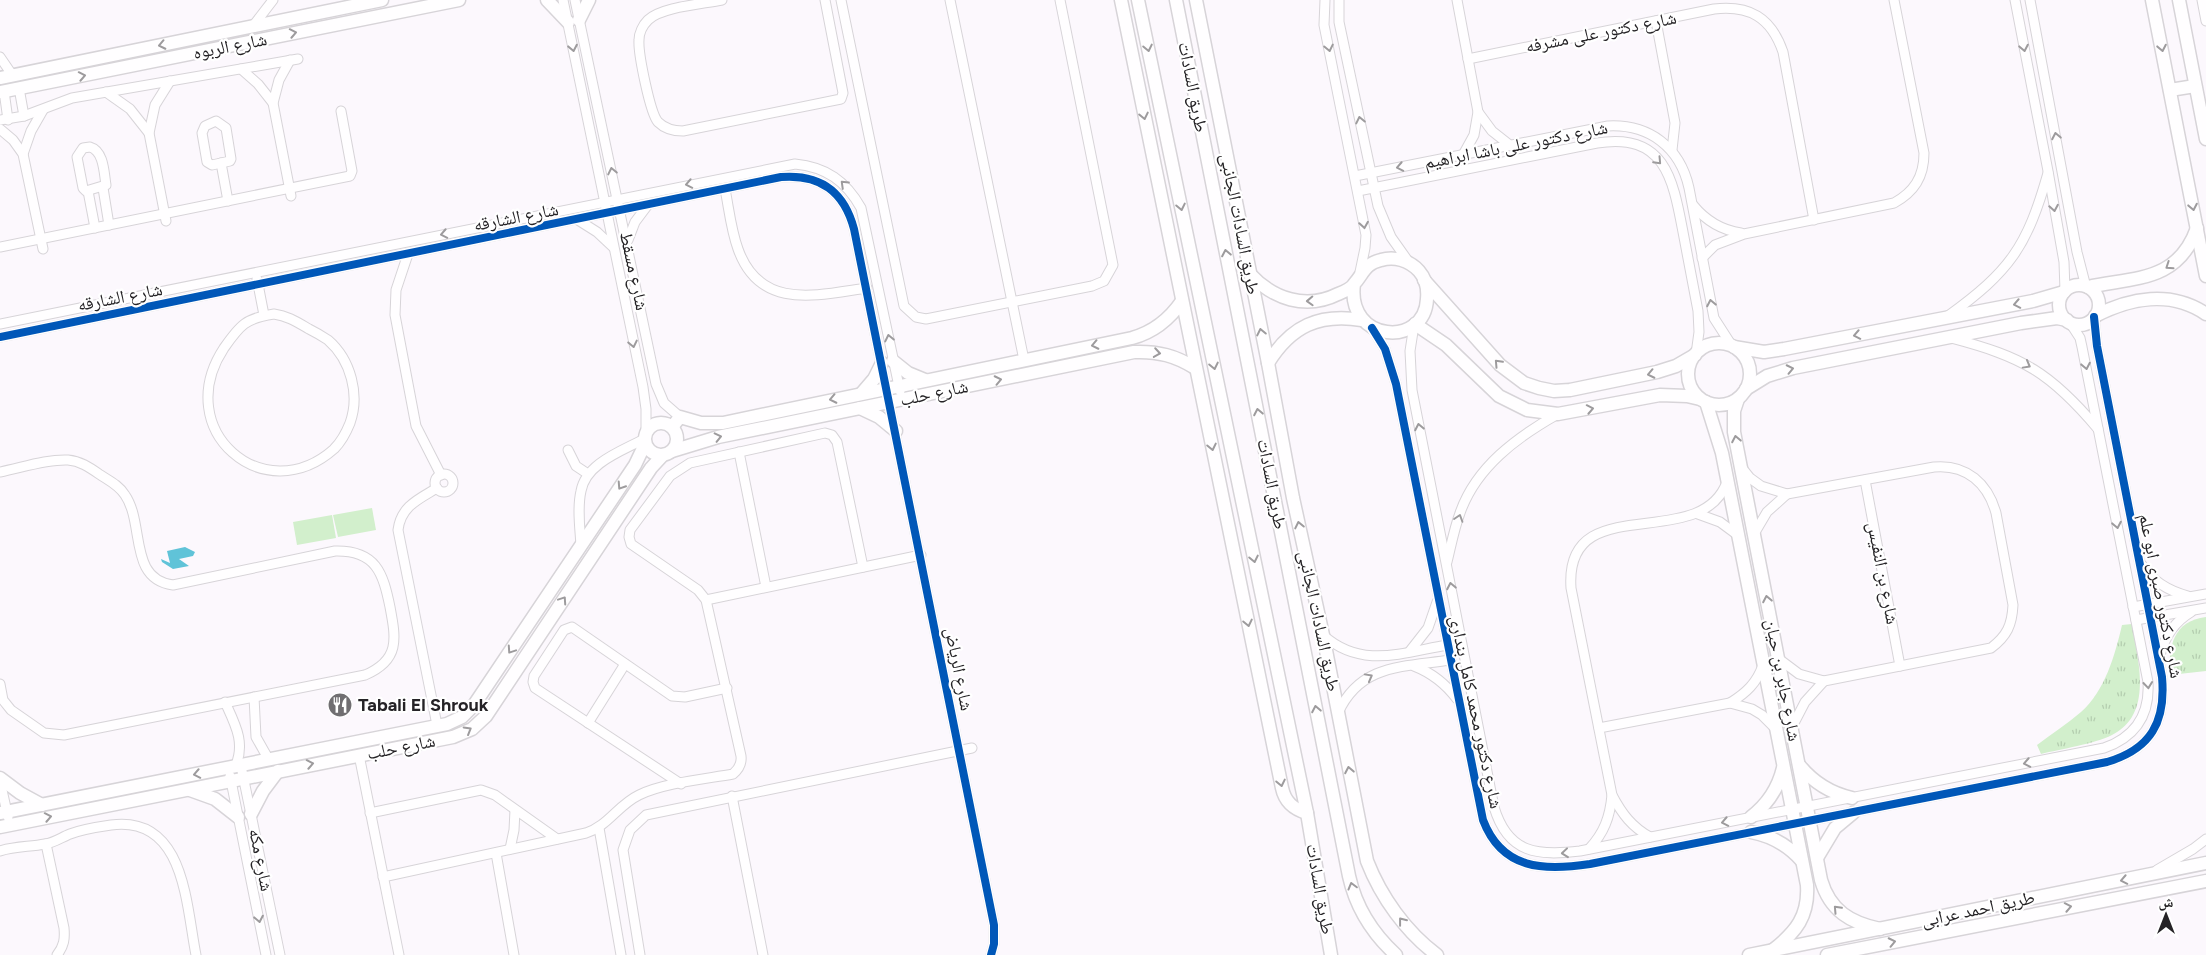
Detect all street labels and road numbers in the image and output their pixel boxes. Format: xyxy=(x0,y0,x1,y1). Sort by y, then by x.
street label: شارع دكتور على مشرفه xyxy=(1524,7,1678,57)
street label: شارع الربوه xyxy=(191,28,269,64)
street label: طريق السادات xyxy=(1173,40,1213,134)
street label: شارع دكتور على باشا ابراهيم xyxy=(1422,116,1610,175)
street label: طريق السادات الجانبى xyxy=(1216,152,1264,296)
street label: شارع الشارقه xyxy=(472,198,560,236)
street label: شارع مسقط xyxy=(615,230,653,312)
street label: شارع الشارقه xyxy=(76,278,164,316)
street label: شارع حلب xyxy=(898,375,970,411)
street label: طريق السادات xyxy=(1252,437,1292,531)
street label: شارع دكتور صبرى ابو علم xyxy=(2133,512,2188,680)
street label: شارع بن النفيس xyxy=(1862,520,1904,626)
street label: طريق السادات الجانبى xyxy=(1293,549,1345,693)
street label: شارع دكتور محمد كامل بندارى xyxy=(1445,613,1507,811)
street label: شارع جابر بن حيان xyxy=(1760,617,1806,743)
street label: شارع الرياض xyxy=(940,625,978,713)
street label: شارع حلب xyxy=(365,730,437,764)
street label: شارع مكه xyxy=(244,827,278,893)
street label: طريق السادات xyxy=(1301,842,1339,936)
street label: طريق احمد عرابى xyxy=(1919,886,2037,932)

